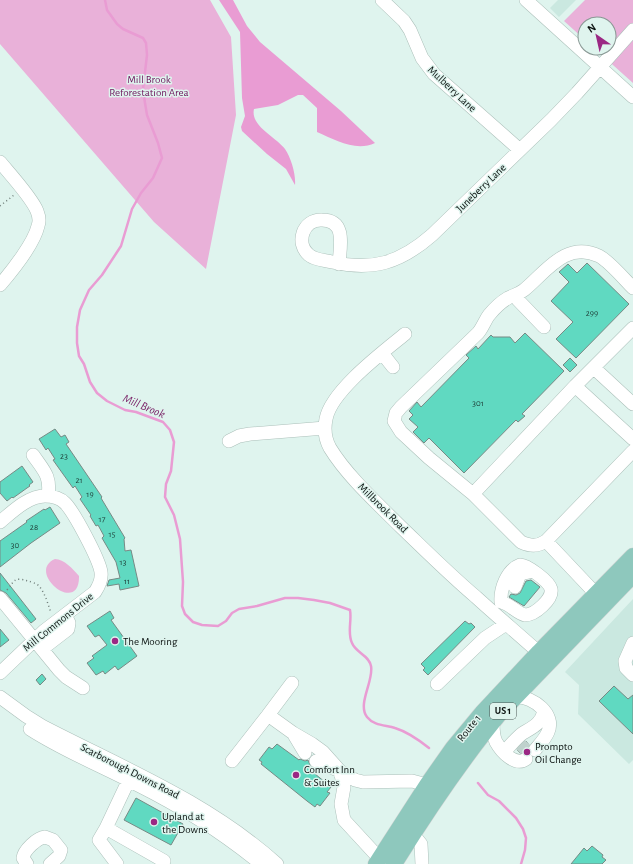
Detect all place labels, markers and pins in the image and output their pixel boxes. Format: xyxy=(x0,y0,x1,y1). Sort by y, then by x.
marker: The Mooring xyxy=(110,636,120,646)
place label: The Mooring xyxy=(123,636,178,647)
place label: Prompto Oil Change xyxy=(535,741,582,765)
marker: Prompto Oil Change xyxy=(522,747,532,757)
place label: Comfort Inn & Suites xyxy=(304,764,355,788)
marker: Comfort Inn & Suites xyxy=(291,770,301,780)
place label: Upland at the Downs xyxy=(162,811,208,835)
marker: Upland at the Downs xyxy=(149,817,159,827)

